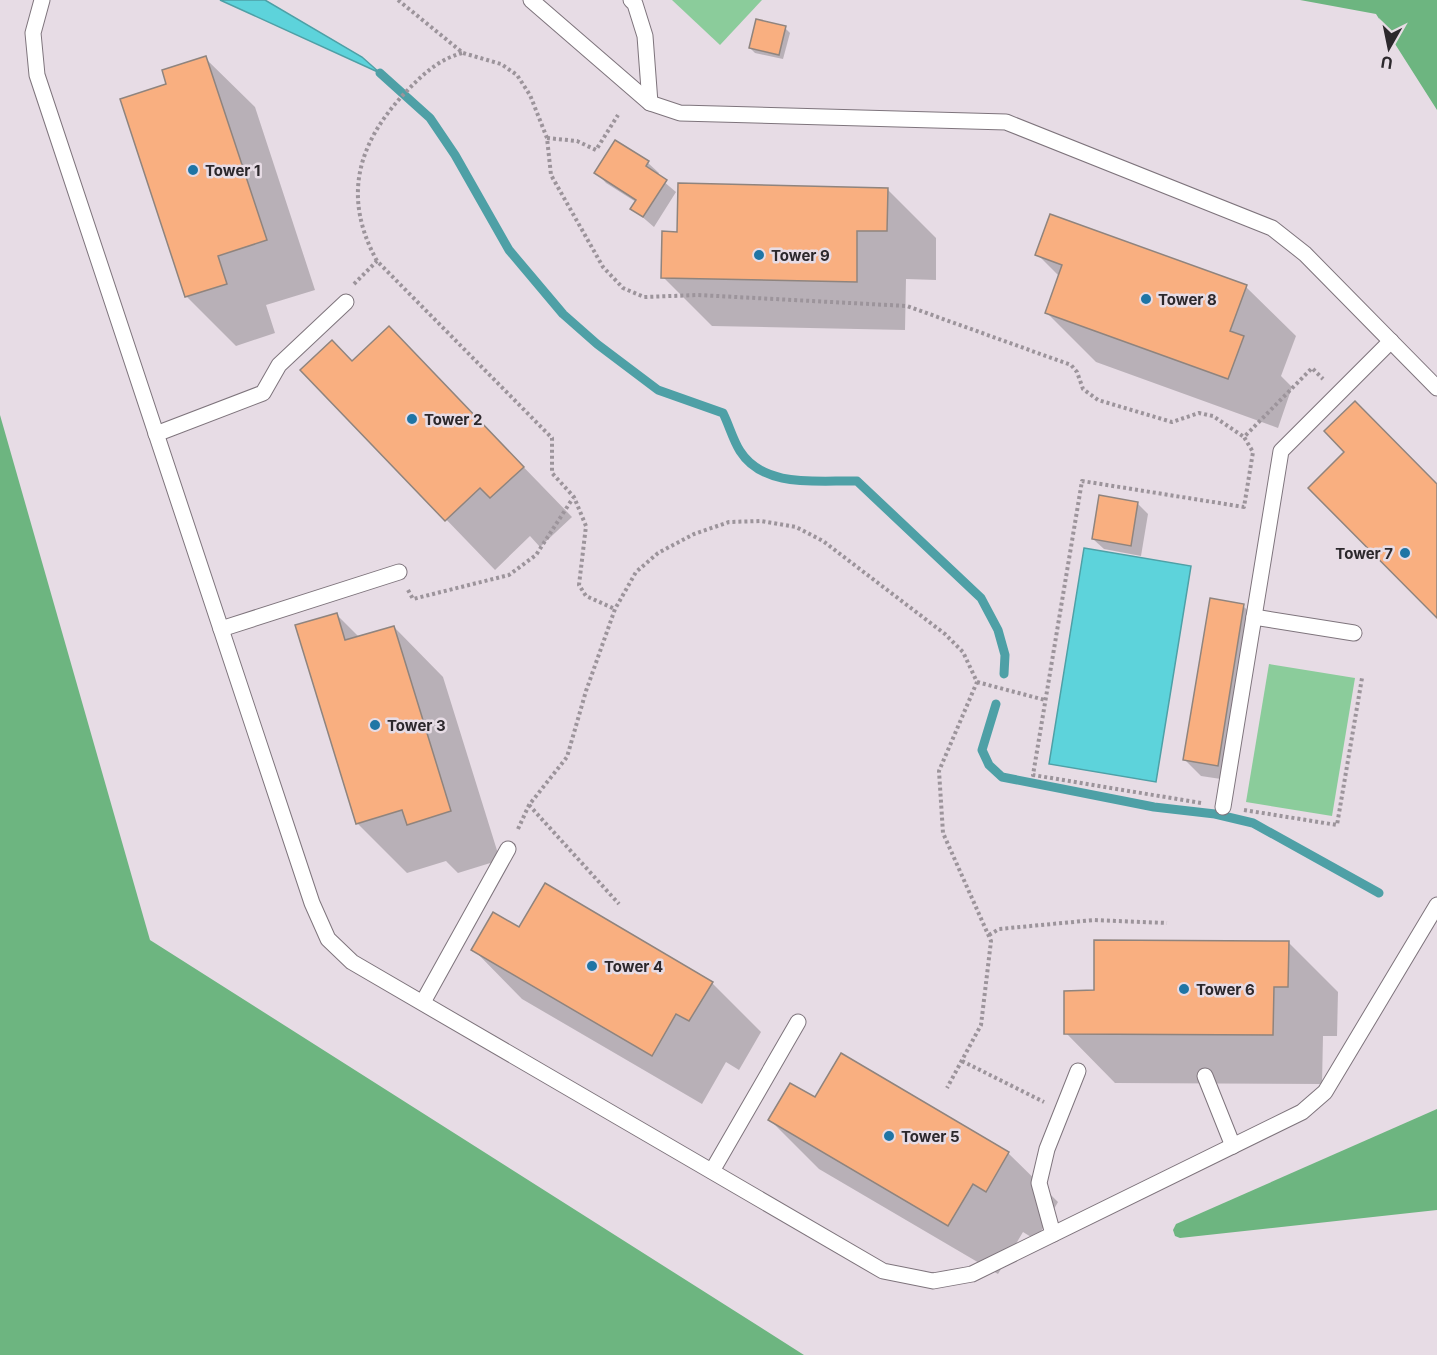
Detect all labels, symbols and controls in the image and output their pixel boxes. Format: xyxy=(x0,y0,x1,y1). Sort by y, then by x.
north arrow xyxy=(1359,18,1419,78)
text: U xyxy=(1379,52,1394,74)
place label: Tower 1 xyxy=(205,161,260,180)
marker: Tower 1 xyxy=(186,163,200,177)
place label: Tower 9 xyxy=(771,246,830,265)
marker: Tower 9 xyxy=(752,248,766,262)
place label: Tower 8 xyxy=(1158,290,1217,309)
marker: Tower 8 xyxy=(1139,292,1153,306)
place label: Tower 2 xyxy=(424,410,482,429)
marker: Tower 2 xyxy=(405,412,419,426)
place label: Tower 7 xyxy=(1335,544,1393,563)
marker: Tower 7 xyxy=(1398,546,1412,560)
place label: Tower 3 xyxy=(387,716,446,735)
marker: Tower 3 xyxy=(368,718,382,732)
place label: Tower 4 xyxy=(604,957,663,976)
marker: Tower 4 xyxy=(585,959,599,973)
place label: Tower 6 xyxy=(1196,980,1255,999)
marker: Tower 6 xyxy=(1177,982,1191,996)
place label: Tower 5 xyxy=(901,1127,960,1146)
marker: Tower 5 xyxy=(882,1129,896,1143)

